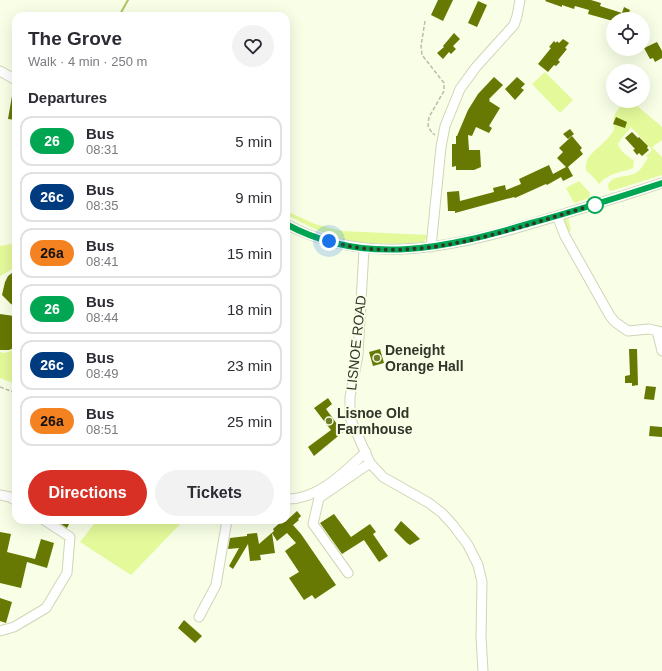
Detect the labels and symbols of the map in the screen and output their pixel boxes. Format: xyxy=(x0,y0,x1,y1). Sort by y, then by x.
unlabelled marker xyxy=(586,196,604,214)
your location xyxy=(319,231,339,251)
street label: LISNOE ROAD xyxy=(343,295,369,391)
place label: Deneight Orange Hall xyxy=(385,342,464,374)
marker: Deneight Orange Hall xyxy=(372,353,382,363)
place label: Lisnoe Old Farmhouse xyxy=(337,405,413,437)
marker: Lisnoe Old Farmhouse xyxy=(324,416,334,426)

